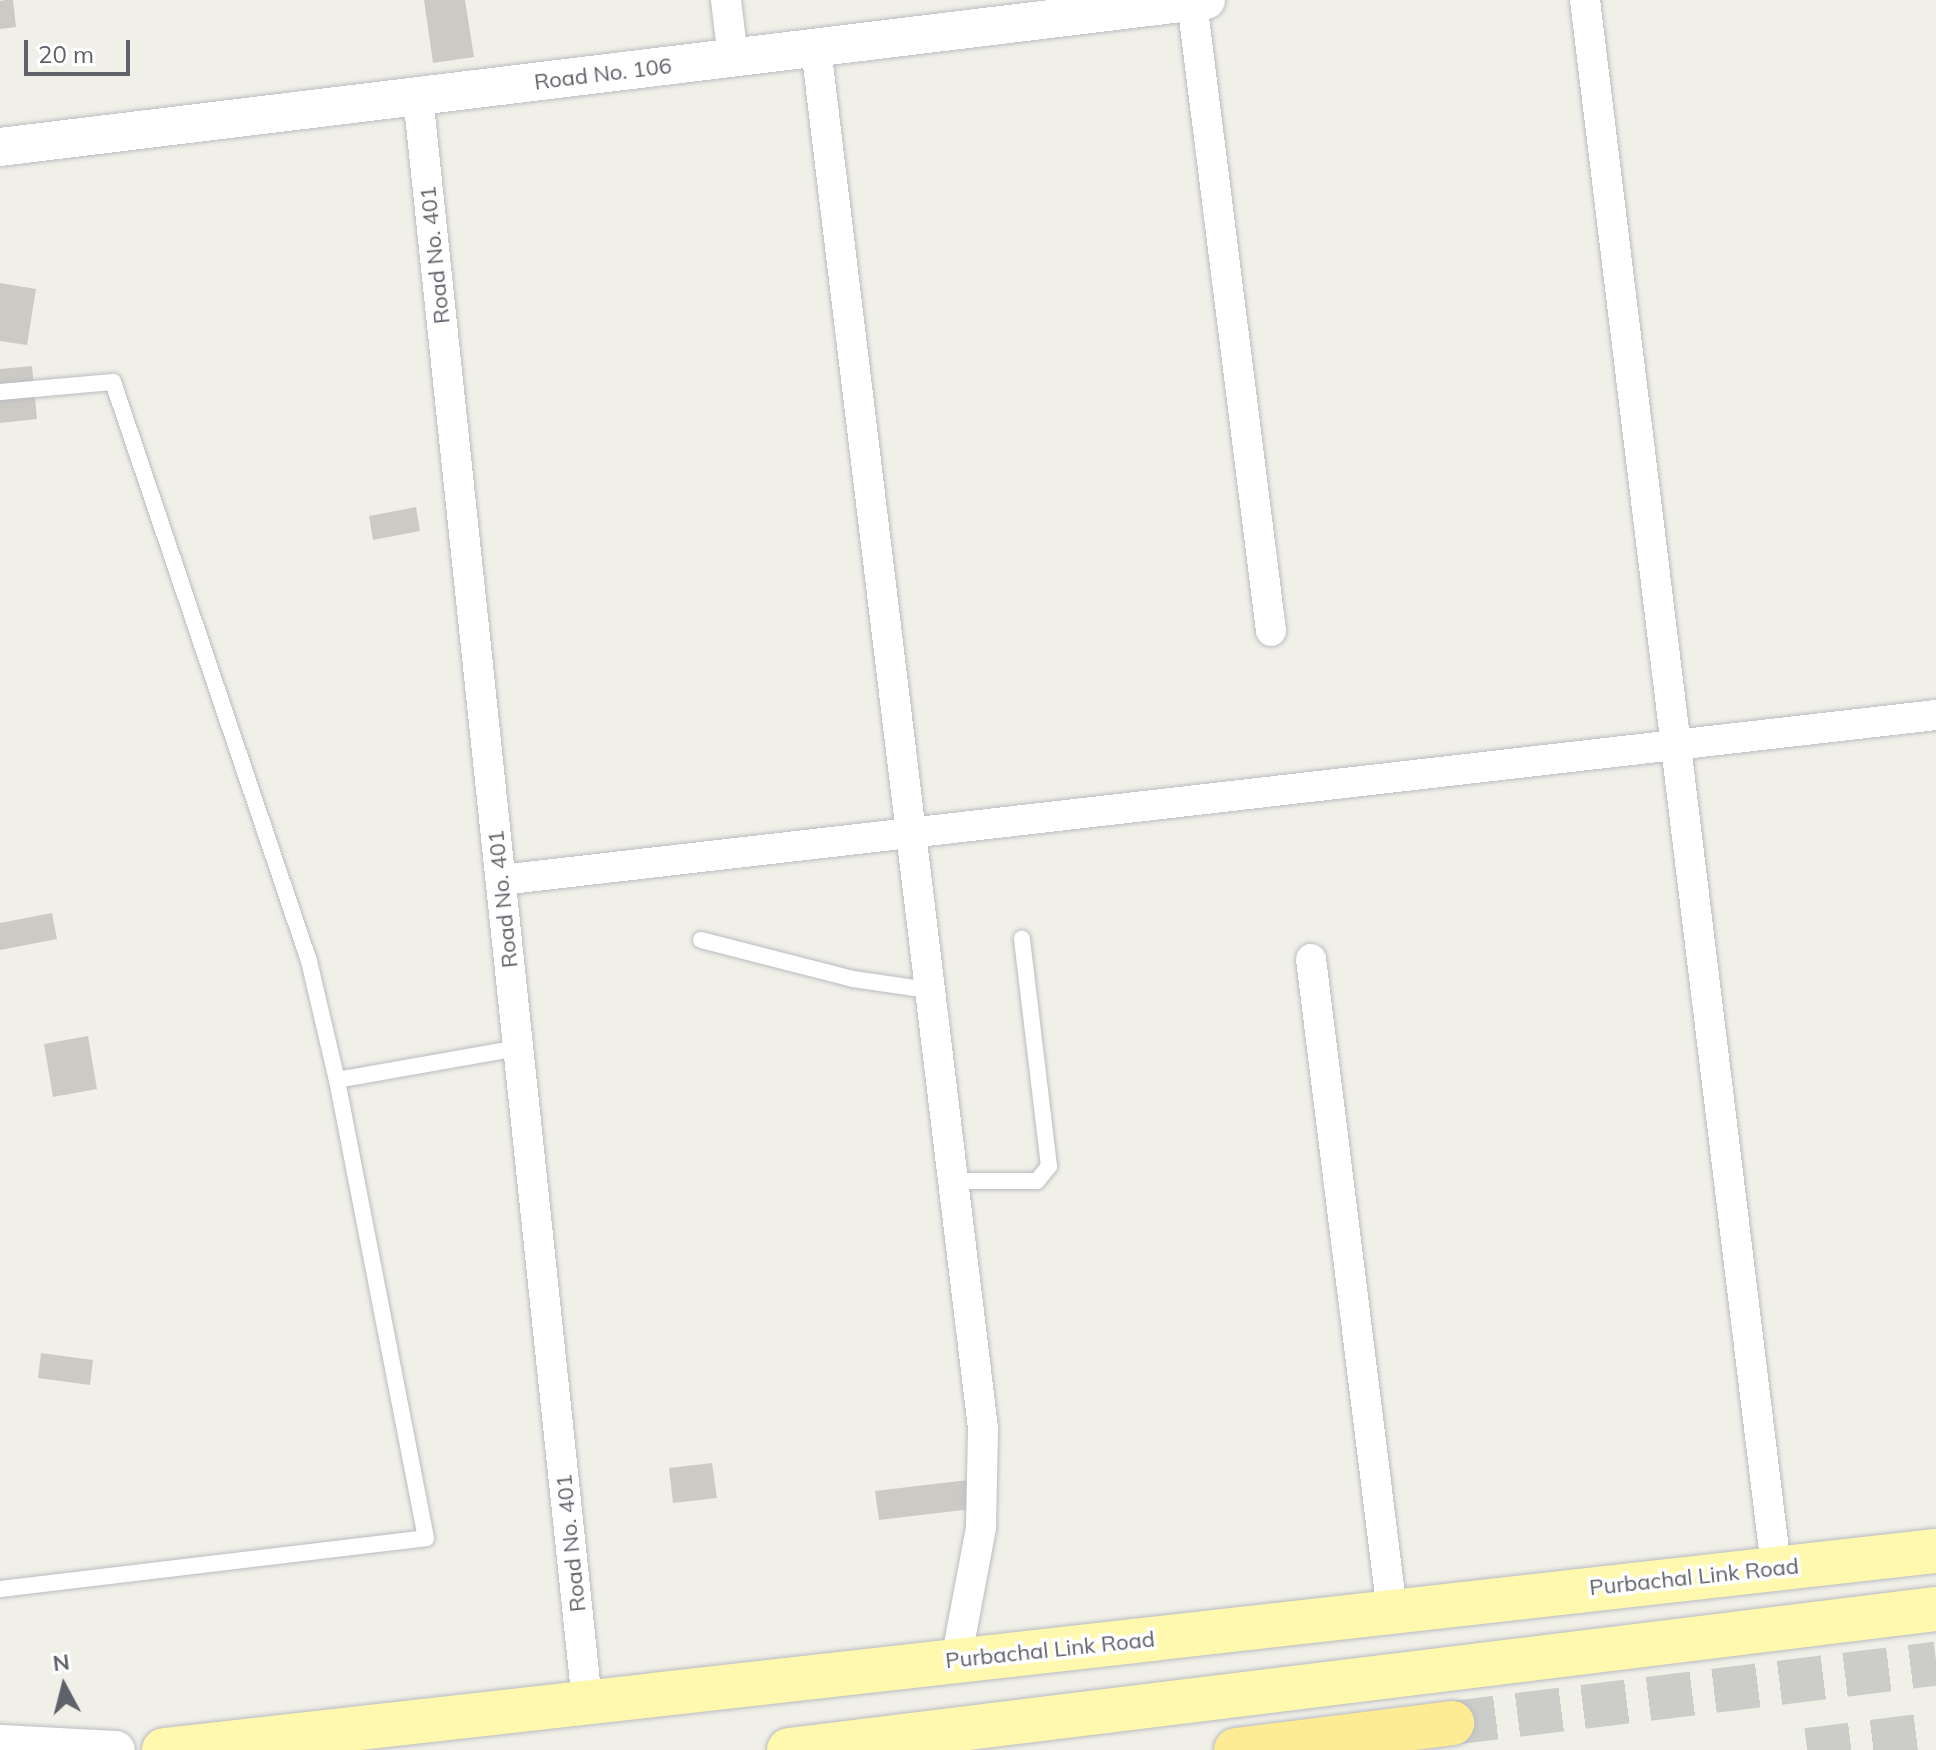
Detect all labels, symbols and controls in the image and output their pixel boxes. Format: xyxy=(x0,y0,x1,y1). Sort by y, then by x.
scale bar xyxy=(28,24,134,74)
text: 20 m xyxy=(38,39,94,69)
street label: Road No. 106 xyxy=(533,52,673,96)
street label: Road No. 401 xyxy=(415,185,455,325)
street label: Road No. 401 xyxy=(483,829,523,969)
street label: Road No. 401 xyxy=(551,1473,591,1613)
street label: Purbachal Link Road xyxy=(1588,1553,1800,1601)
street label: Purbachal Link Road xyxy=(944,1626,1156,1674)
north arrow xyxy=(24,1646,104,1726)
text: N xyxy=(51,1647,71,1677)

